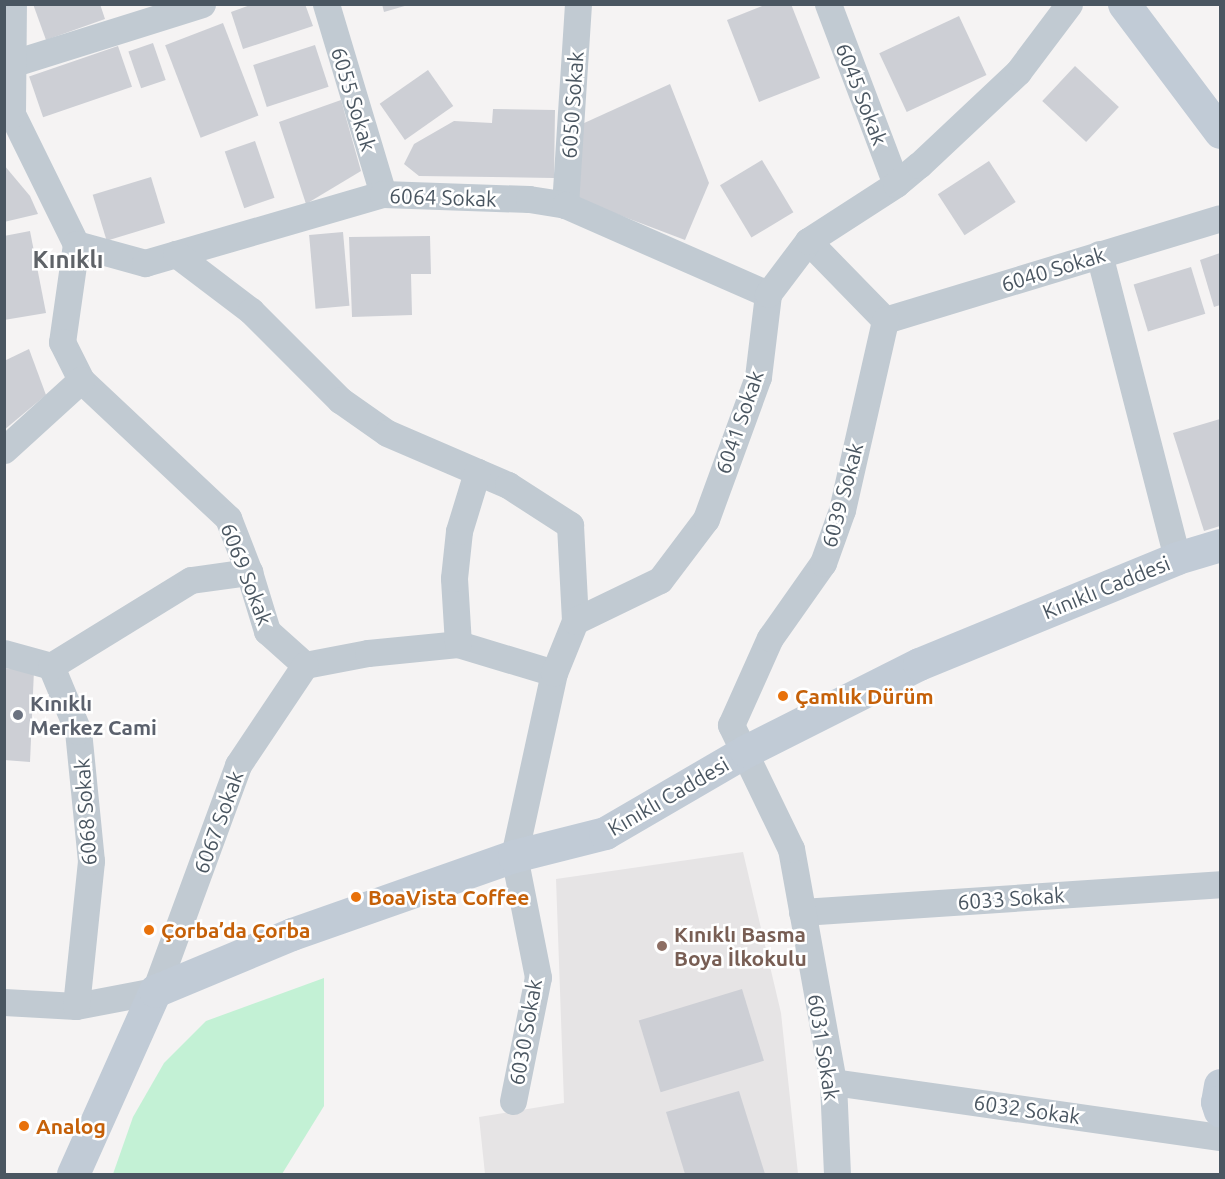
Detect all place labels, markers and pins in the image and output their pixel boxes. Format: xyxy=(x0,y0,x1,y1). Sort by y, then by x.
place label: Çamlık Dürüm xyxy=(795,683,934,709)
marker: Çamlık Dürüm xyxy=(776,689,790,703)
place label: Kınıklı Merkez Cami xyxy=(30,690,157,740)
marker: Kınıklı Merkez Cami xyxy=(11,708,25,722)
place label: BoaVista Coffee xyxy=(368,884,529,910)
marker: BoaVista Coffee xyxy=(349,890,363,904)
place label: Çorba’da Çorba xyxy=(161,917,310,943)
place label: Kınıklı Basma Boya İlkokulu xyxy=(674,921,807,971)
marker: Çorba’da Çorba xyxy=(142,923,156,937)
marker: Kınıklı Basma Boya İlkokulu xyxy=(655,939,669,953)
place label: Analog xyxy=(36,1113,106,1139)
marker: Analog xyxy=(17,1119,31,1133)

